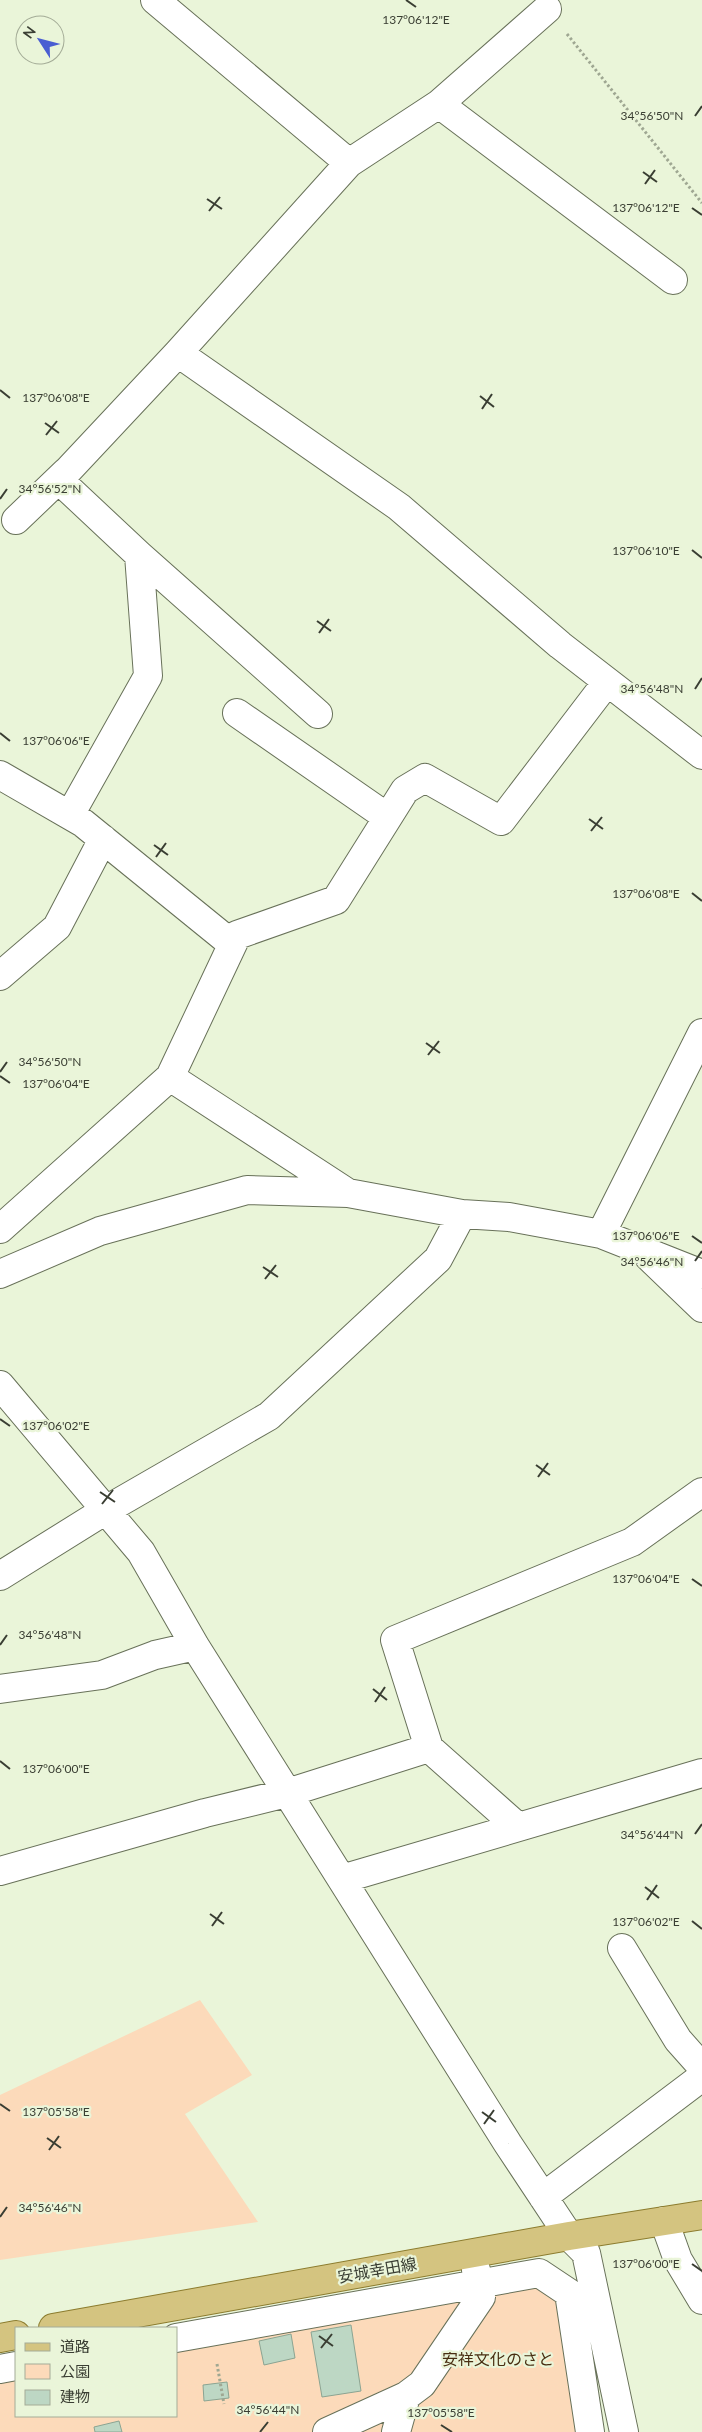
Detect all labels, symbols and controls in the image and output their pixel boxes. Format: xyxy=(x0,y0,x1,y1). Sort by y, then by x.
text: 137°06'12"E xyxy=(382,12,450,27)
north arrow xyxy=(15,15,65,65)
text: N xyxy=(19,23,39,41)
text: 34°56'50"N xyxy=(621,108,683,123)
text: 137°06'12"E xyxy=(612,200,680,215)
text: 137°06'08"E xyxy=(22,390,90,405)
text: 34°56'52"N xyxy=(19,481,81,496)
text: 137°06'10"E xyxy=(612,543,680,558)
text: 34°56'48"N xyxy=(621,681,683,696)
text: 137°06'06"E xyxy=(22,733,90,748)
text: 137°06'08"E xyxy=(612,886,680,901)
text: 34°56'50"N xyxy=(19,1054,81,1069)
text: 137°06'04"E xyxy=(22,1076,90,1091)
text: 137°06'06"E xyxy=(612,1228,680,1243)
text: 34°56'46"N xyxy=(621,1254,683,1269)
text: 137°06'02"E xyxy=(22,1418,90,1433)
text: 137°06'04"E xyxy=(612,1571,680,1586)
text: 34°56'48"N xyxy=(19,1627,81,1642)
text: 137°06'00"E xyxy=(22,1761,90,1776)
text: 34°56'44"N xyxy=(621,1827,683,1842)
text: 137°06'02"E xyxy=(612,1914,680,1929)
text: 137°05'58"E xyxy=(22,2104,90,2119)
text: 34°56'46"N xyxy=(19,2200,81,2215)
street label: 安城幸田線 xyxy=(336,2253,418,2286)
text: 137°06'00"E xyxy=(612,2256,680,2271)
legend xyxy=(15,2327,178,2417)
text: 道路 xyxy=(60,2337,90,2355)
park label: 安祥文化のさと xyxy=(442,2349,554,2368)
text: 公園 xyxy=(60,2362,90,2380)
text: 建物 xyxy=(60,2387,90,2405)
text: 34°56'44"N xyxy=(237,2402,299,2417)
text: 137°05'58"E xyxy=(407,2405,475,2420)

